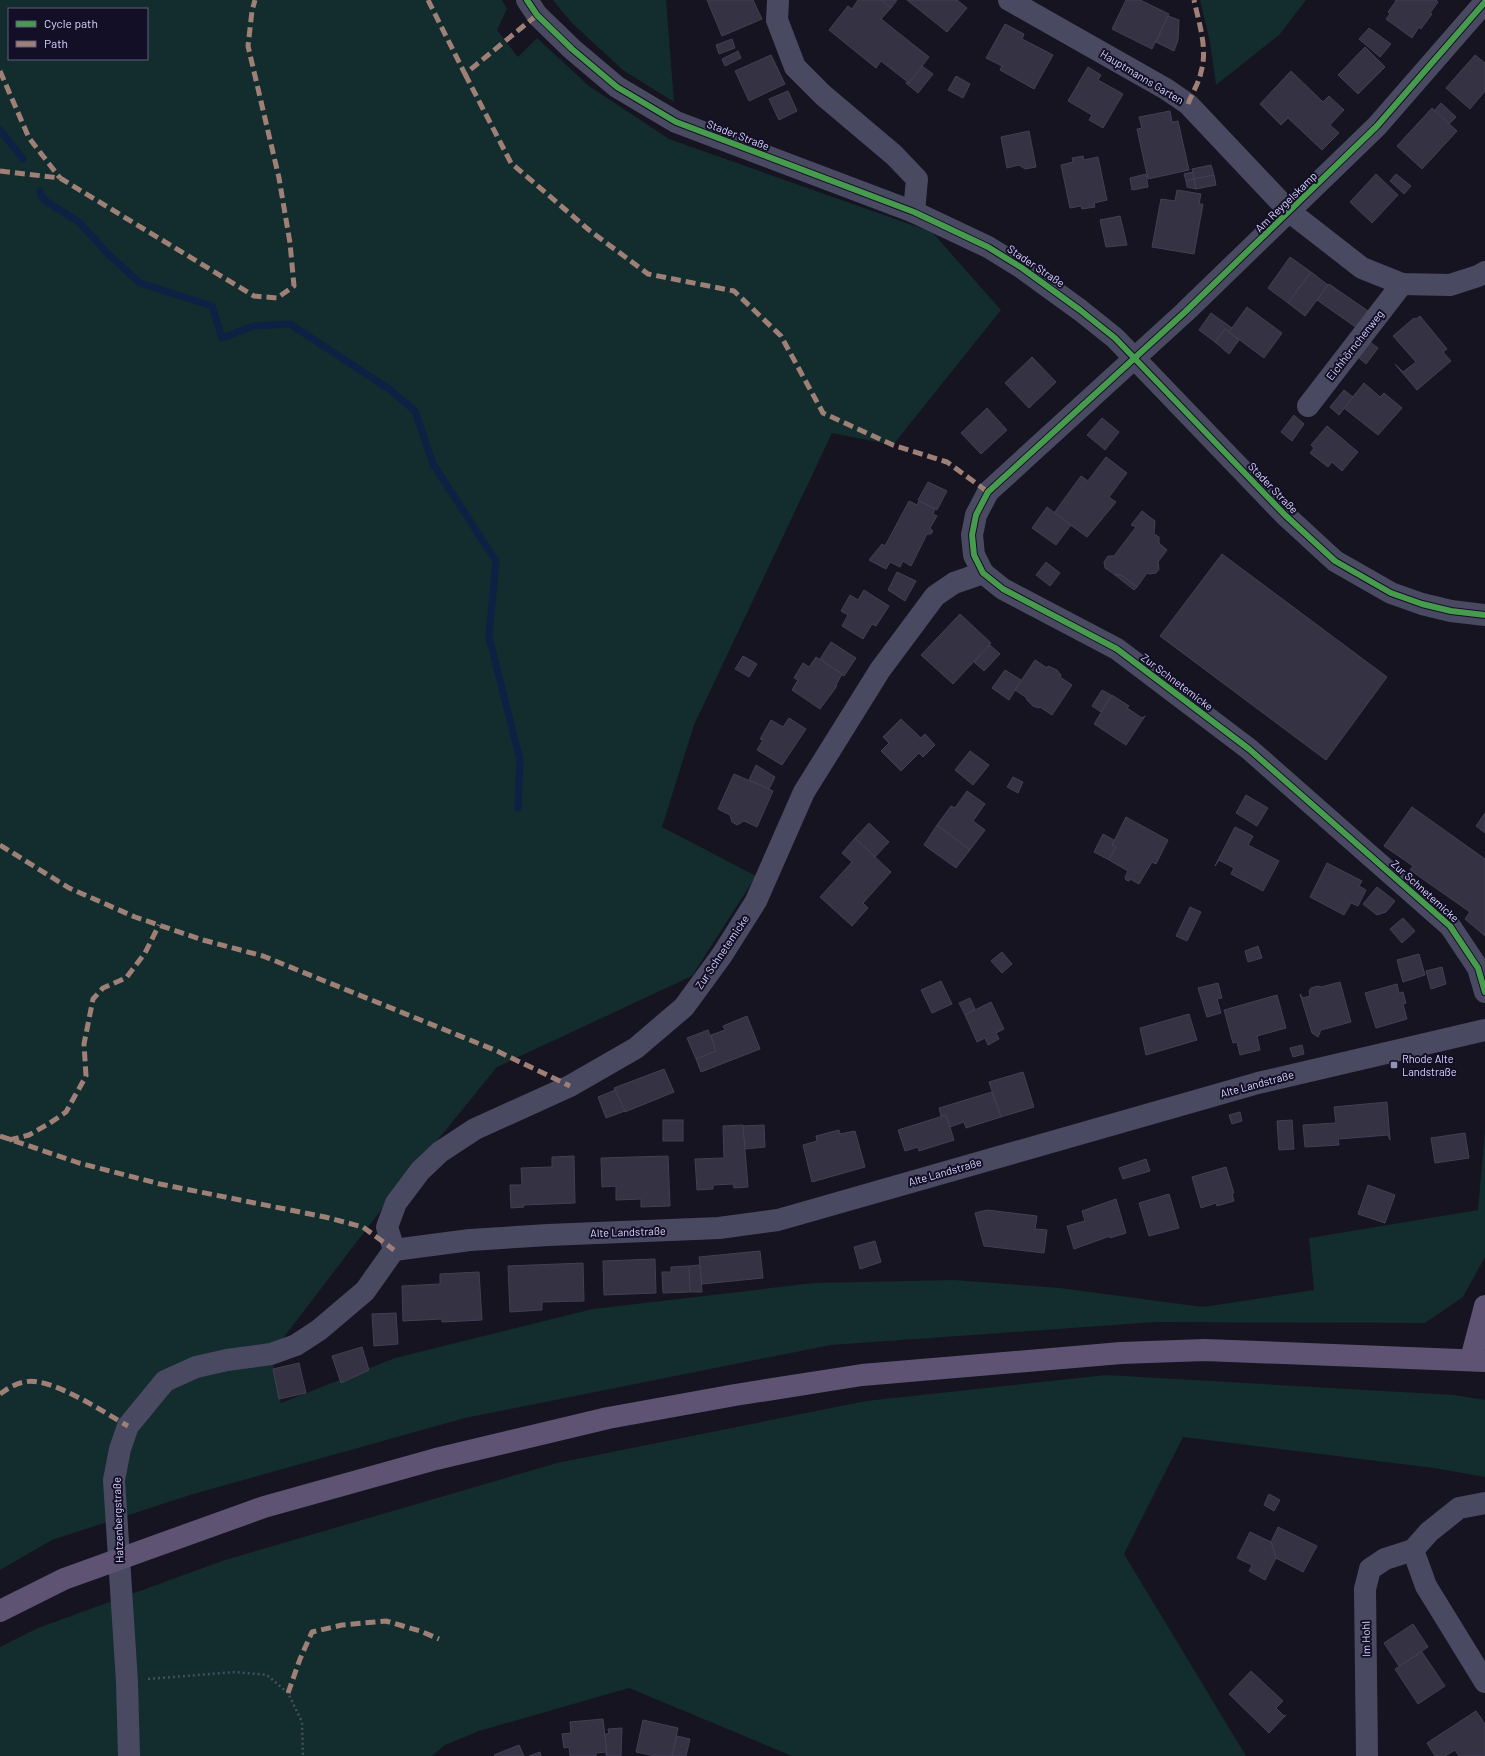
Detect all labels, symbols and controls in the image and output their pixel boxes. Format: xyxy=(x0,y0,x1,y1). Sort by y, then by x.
legend xyxy=(8,8,148,60)
text: Cycle path xyxy=(44,16,98,30)
text: Path xyxy=(44,36,68,50)
street label: Hauptmanns Garten xyxy=(1098,47,1186,107)
street label: Stader Straße xyxy=(705,117,772,152)
street label: Am Reygelskamp xyxy=(1252,169,1319,234)
street label: Stader Straße xyxy=(1005,242,1067,290)
street label: Eichhörnchenweg xyxy=(1323,307,1386,382)
street label: Stader Straße xyxy=(1246,459,1301,516)
street label: Zur Schnetemicke xyxy=(1139,650,1216,713)
street label: Zur Schnetemicke xyxy=(1389,857,1462,924)
street label: Zur Schnetemicke xyxy=(692,912,751,991)
place label: Rhode Alte Landstraße xyxy=(1402,1052,1457,1078)
marker: Rhode Alte Landstraße xyxy=(1389,1060,1399,1070)
street label: Alte Landstraße xyxy=(1219,1067,1295,1100)
street label: Alte Landstraße xyxy=(907,1155,983,1188)
street label: Alte Landstraße xyxy=(590,1224,666,1239)
street label: Hatzenbergstraße xyxy=(110,1477,125,1563)
street label: Im Hohl xyxy=(1359,1621,1372,1657)

